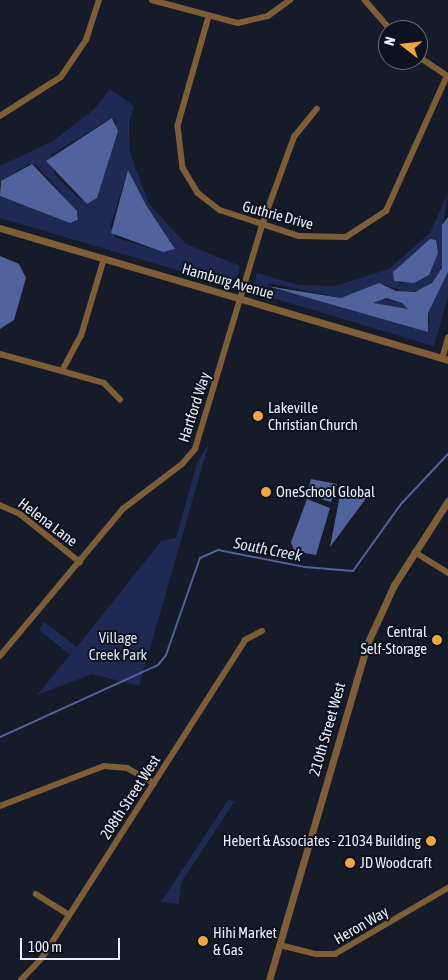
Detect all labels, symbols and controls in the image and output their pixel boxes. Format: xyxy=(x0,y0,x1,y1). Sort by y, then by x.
north arrow xyxy=(378,20,428,70)
text: N xyxy=(381,35,398,47)
street label: Guthrie Drive xyxy=(241,197,315,233)
street label: Hamburg Avenue xyxy=(180,259,276,303)
street label: Hartford Way xyxy=(174,370,214,444)
place label: Lakeville Christian Church xyxy=(268,398,358,433)
marker: Lakeville Christian Church xyxy=(252,410,264,422)
place label: OneSchool Global xyxy=(276,483,375,501)
marker: OneSchool Global xyxy=(260,486,272,498)
street label: Helena Lane xyxy=(15,494,81,550)
water label: South Creek xyxy=(232,533,304,565)
place label: Central Self-Storage xyxy=(360,622,427,657)
park label: Village Creek Park xyxy=(89,628,147,663)
marker: Central Self-Storage xyxy=(431,634,443,646)
street label: 210th Street West xyxy=(305,680,349,778)
street label: 208th Street West xyxy=(96,752,164,842)
place label: Hebert & Associates - 21034 Building xyxy=(223,832,421,850)
marker: Hebert & Associates - 21034 Building xyxy=(425,835,437,847)
place label: JD Woodcraft xyxy=(360,854,432,872)
marker: JD Woodcraft xyxy=(344,857,356,869)
street label: Heron Way xyxy=(331,902,391,948)
place label: Hihi Market & Gas xyxy=(213,923,277,958)
scale bar xyxy=(22,928,122,960)
marker: Hihi Market & Gas xyxy=(197,935,209,947)
text: 100 m xyxy=(28,938,62,955)

